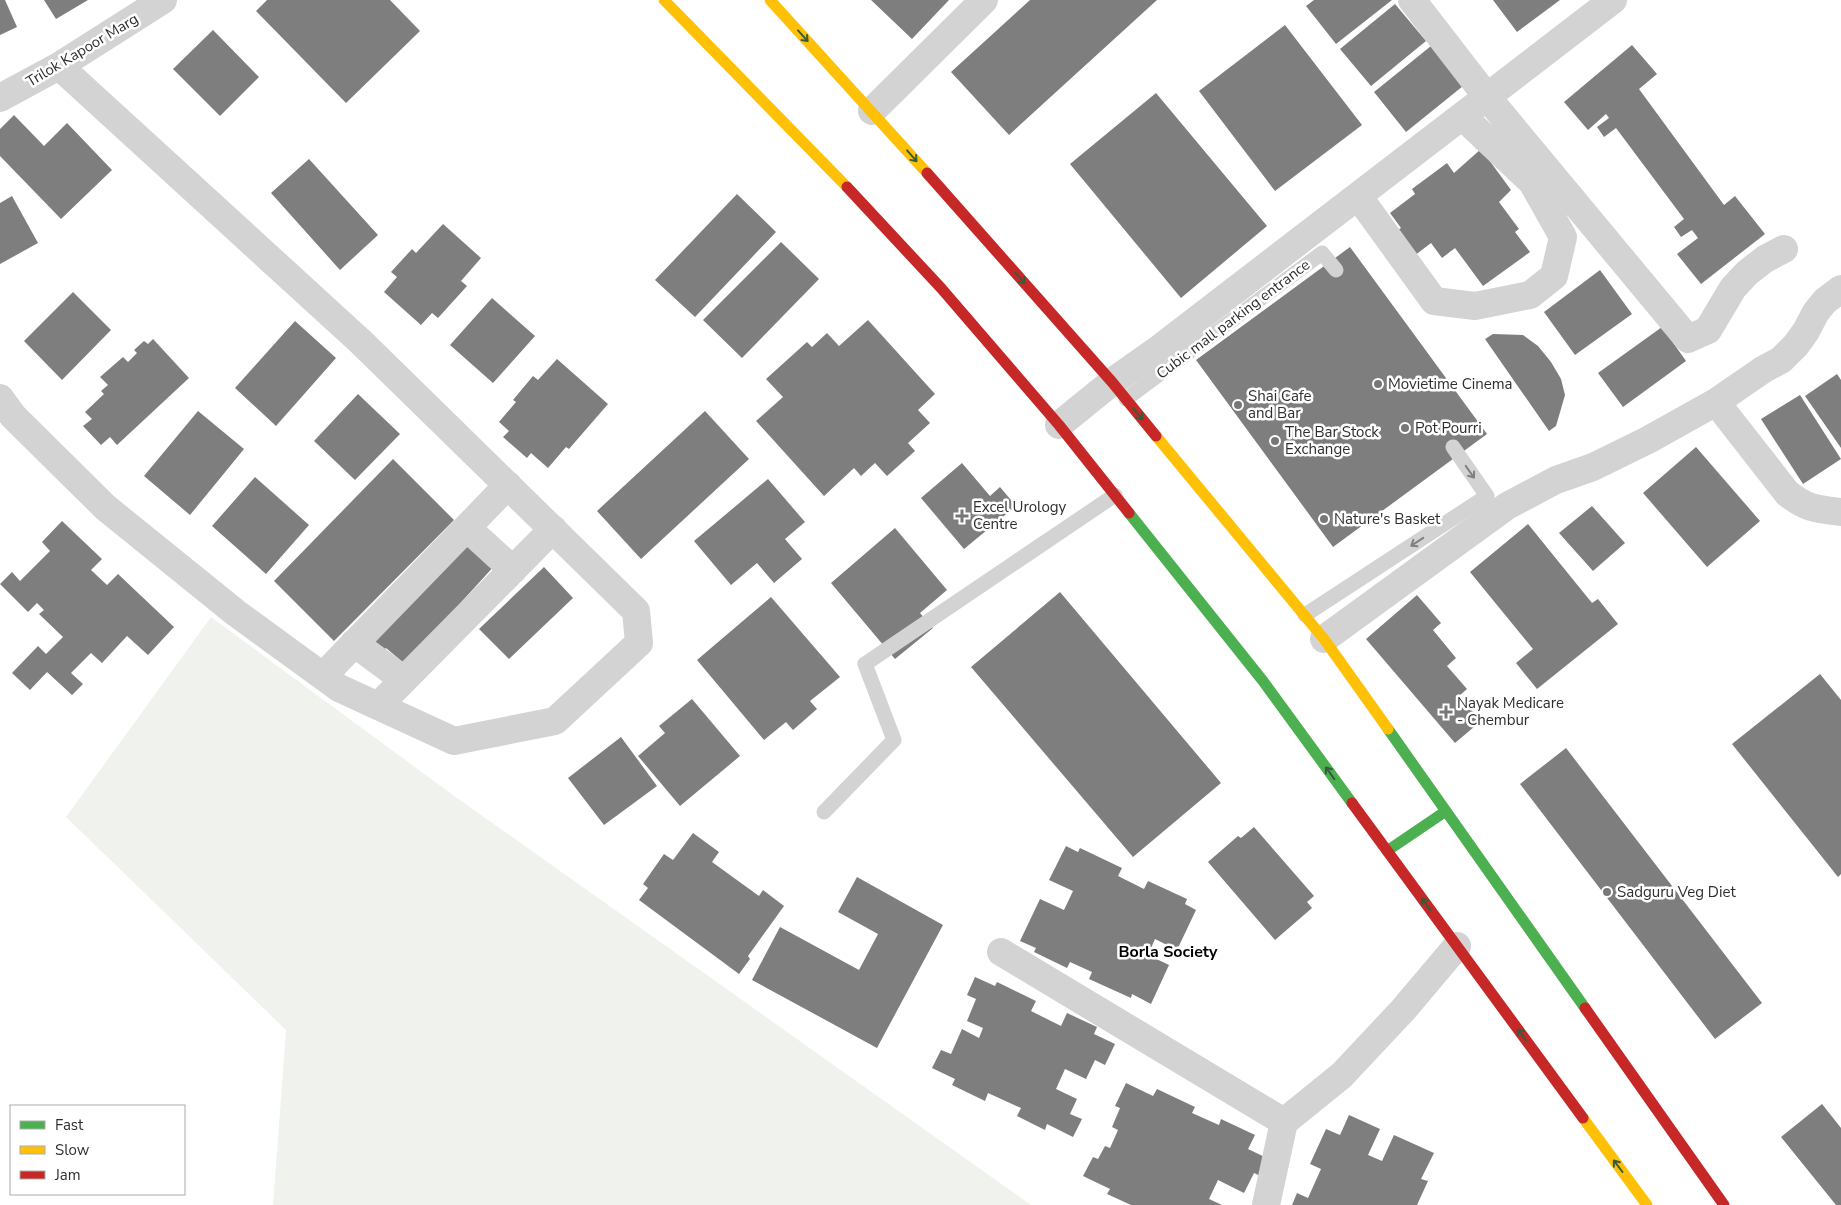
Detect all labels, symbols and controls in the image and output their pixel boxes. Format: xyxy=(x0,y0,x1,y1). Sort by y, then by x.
street label: Trilok Kapoor Marg xyxy=(22,9,142,91)
one-way arrow xyxy=(797,30,809,42)
one-way arrow xyxy=(906,150,918,163)
street label: Cubic mall parking entrance xyxy=(1152,255,1314,383)
one-way arrow xyxy=(1014,272,1026,285)
place label: Movietime Cinema xyxy=(1388,374,1513,394)
marker: Movietime Cinema xyxy=(1372,378,1384,390)
place label: Shai Cafe and Bar xyxy=(1248,386,1312,423)
marker: Shai Cafe and Bar xyxy=(1232,399,1244,411)
one-way arrow xyxy=(1133,407,1144,420)
place label: Pot Pourri xyxy=(1415,418,1482,438)
place label: The Bar Stock Exchange xyxy=(1285,422,1379,459)
marker: Pot Pourri xyxy=(1399,422,1411,434)
marker: The Bar Stock Exchange xyxy=(1269,435,1281,447)
one-way arrow xyxy=(1465,464,1475,478)
place label: Excel Urology Centre xyxy=(973,497,1067,534)
marker: Excel Urology Centre xyxy=(955,509,969,523)
place label: Nature's Basket xyxy=(1334,509,1441,529)
marker: Nature's Basket xyxy=(1318,513,1330,525)
one-way arrow xyxy=(1411,537,1425,547)
place label: Nayak Medicare - Chembur xyxy=(1457,693,1564,730)
marker: Nayak Medicare - Chembur xyxy=(1439,705,1453,719)
one-way arrow xyxy=(1325,766,1335,780)
place label: Sadguru Veg Diet xyxy=(1617,882,1736,902)
marker: Sadguru Veg Diet xyxy=(1601,886,1613,898)
one-way arrow xyxy=(1421,897,1431,911)
district label: Borla Society xyxy=(1119,941,1218,963)
one-way arrow xyxy=(1517,1028,1527,1042)
legend xyxy=(10,1105,185,1195)
text: Fast xyxy=(55,1115,84,1135)
text: Slow xyxy=(55,1140,90,1160)
one-way arrow xyxy=(1613,1159,1623,1173)
text: Jam xyxy=(54,1165,81,1185)

